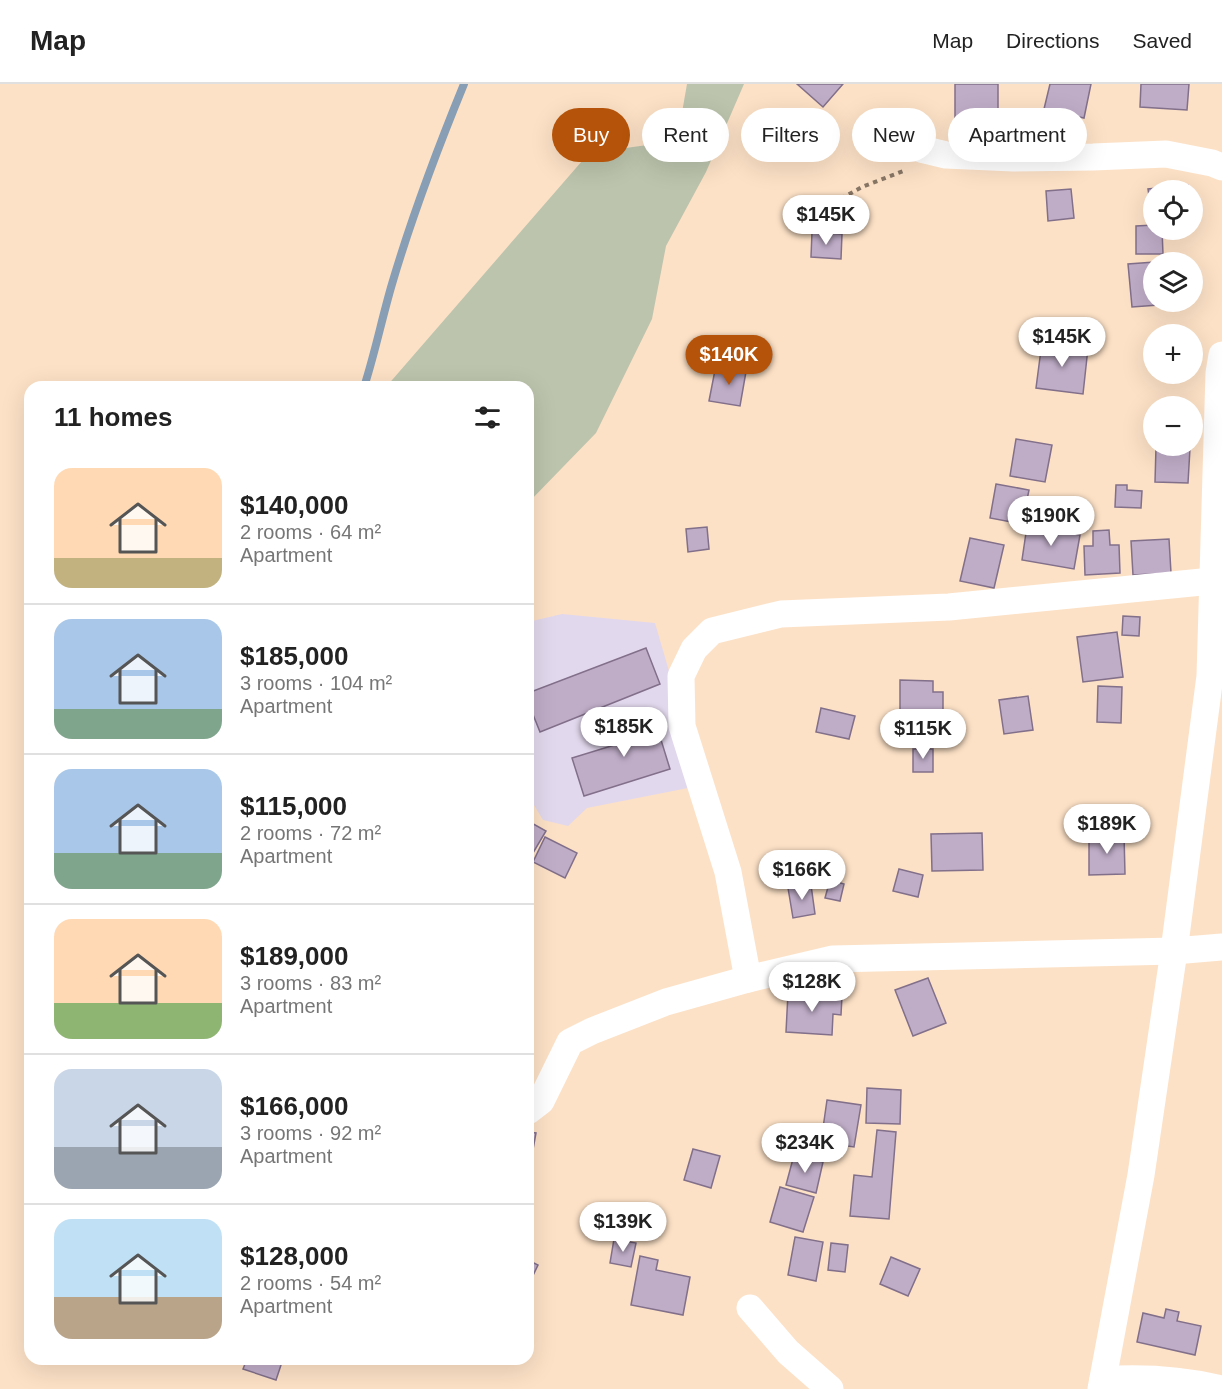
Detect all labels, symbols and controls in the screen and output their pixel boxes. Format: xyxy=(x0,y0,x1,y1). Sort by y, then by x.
text: Map xyxy=(30,25,86,56)
text: Map xyxy=(932,29,973,52)
text: Directions xyxy=(1006,29,1099,52)
text: Saved xyxy=(1132,29,1192,52)
chip: Buy xyxy=(552,108,630,162)
chip: Rent xyxy=(642,108,729,162)
chip: Filters xyxy=(741,108,840,162)
chip: New xyxy=(852,108,936,162)
chip: Apartment xyxy=(948,108,1087,162)
map controls xyxy=(1143,180,1203,456)
button: locate xyxy=(1143,180,1203,240)
pin: $145K xyxy=(784,195,868,246)
text: $145K xyxy=(797,203,855,225)
button: layers xyxy=(1143,252,1203,312)
pin: $145K xyxy=(1020,317,1104,368)
button: + xyxy=(1143,324,1203,384)
text: $145K xyxy=(1033,325,1091,347)
pin: $140K xyxy=(687,335,771,386)
text: $140K xyxy=(700,343,758,365)
button: − xyxy=(1143,396,1203,456)
icon: filters xyxy=(471,401,504,434)
text: 11 homes xyxy=(54,402,173,432)
text: $140,000 xyxy=(240,490,348,520)
icon: home xyxy=(102,492,174,564)
pin: $190K xyxy=(1009,496,1093,547)
text: $190K xyxy=(1022,504,1080,526)
text: 2 rooms · 64 m² xyxy=(240,521,381,543)
text: Apartment xyxy=(240,544,332,566)
text: $185,000 xyxy=(240,641,348,671)
icon: home xyxy=(102,643,174,715)
text: 3 rooms · 104 m² xyxy=(240,672,392,694)
text: Apartment xyxy=(240,695,332,717)
pin: $185K xyxy=(582,707,666,758)
pin: $115K xyxy=(881,709,965,760)
text: $185K xyxy=(595,715,653,737)
text: $115K xyxy=(894,717,952,739)
text: $115,000 xyxy=(240,791,347,821)
icon: home xyxy=(102,793,174,865)
pin: $189K xyxy=(1065,804,1149,855)
text: $189K xyxy=(1078,812,1136,834)
text: 2 rooms · 72 m² xyxy=(240,822,381,844)
text: Apartment xyxy=(240,845,332,867)
pin: $166K xyxy=(760,850,844,901)
text: $166K xyxy=(773,858,831,880)
text: $189,000 xyxy=(240,941,348,971)
icon: home xyxy=(102,943,174,1015)
pin: $128K xyxy=(770,962,854,1013)
text: $128K xyxy=(783,970,841,992)
text: 3 rooms · 83 m² xyxy=(240,972,381,994)
text: Apartment xyxy=(240,995,332,1017)
text: $166,000 xyxy=(240,1091,348,1121)
icon: home xyxy=(102,1093,174,1165)
text: 3 rooms · 92 m² xyxy=(240,1122,381,1144)
pin: $234K xyxy=(763,1123,847,1174)
text: $234K xyxy=(776,1131,834,1153)
text: Apartment xyxy=(240,1145,332,1167)
pin: $139K xyxy=(581,1202,665,1253)
text: $139K xyxy=(594,1210,652,1232)
text: $128,000 xyxy=(240,1241,348,1271)
icon: home xyxy=(102,1243,174,1315)
text: 2 rooms · 54 m² xyxy=(240,1272,381,1294)
text: Apartment xyxy=(240,1295,332,1317)

